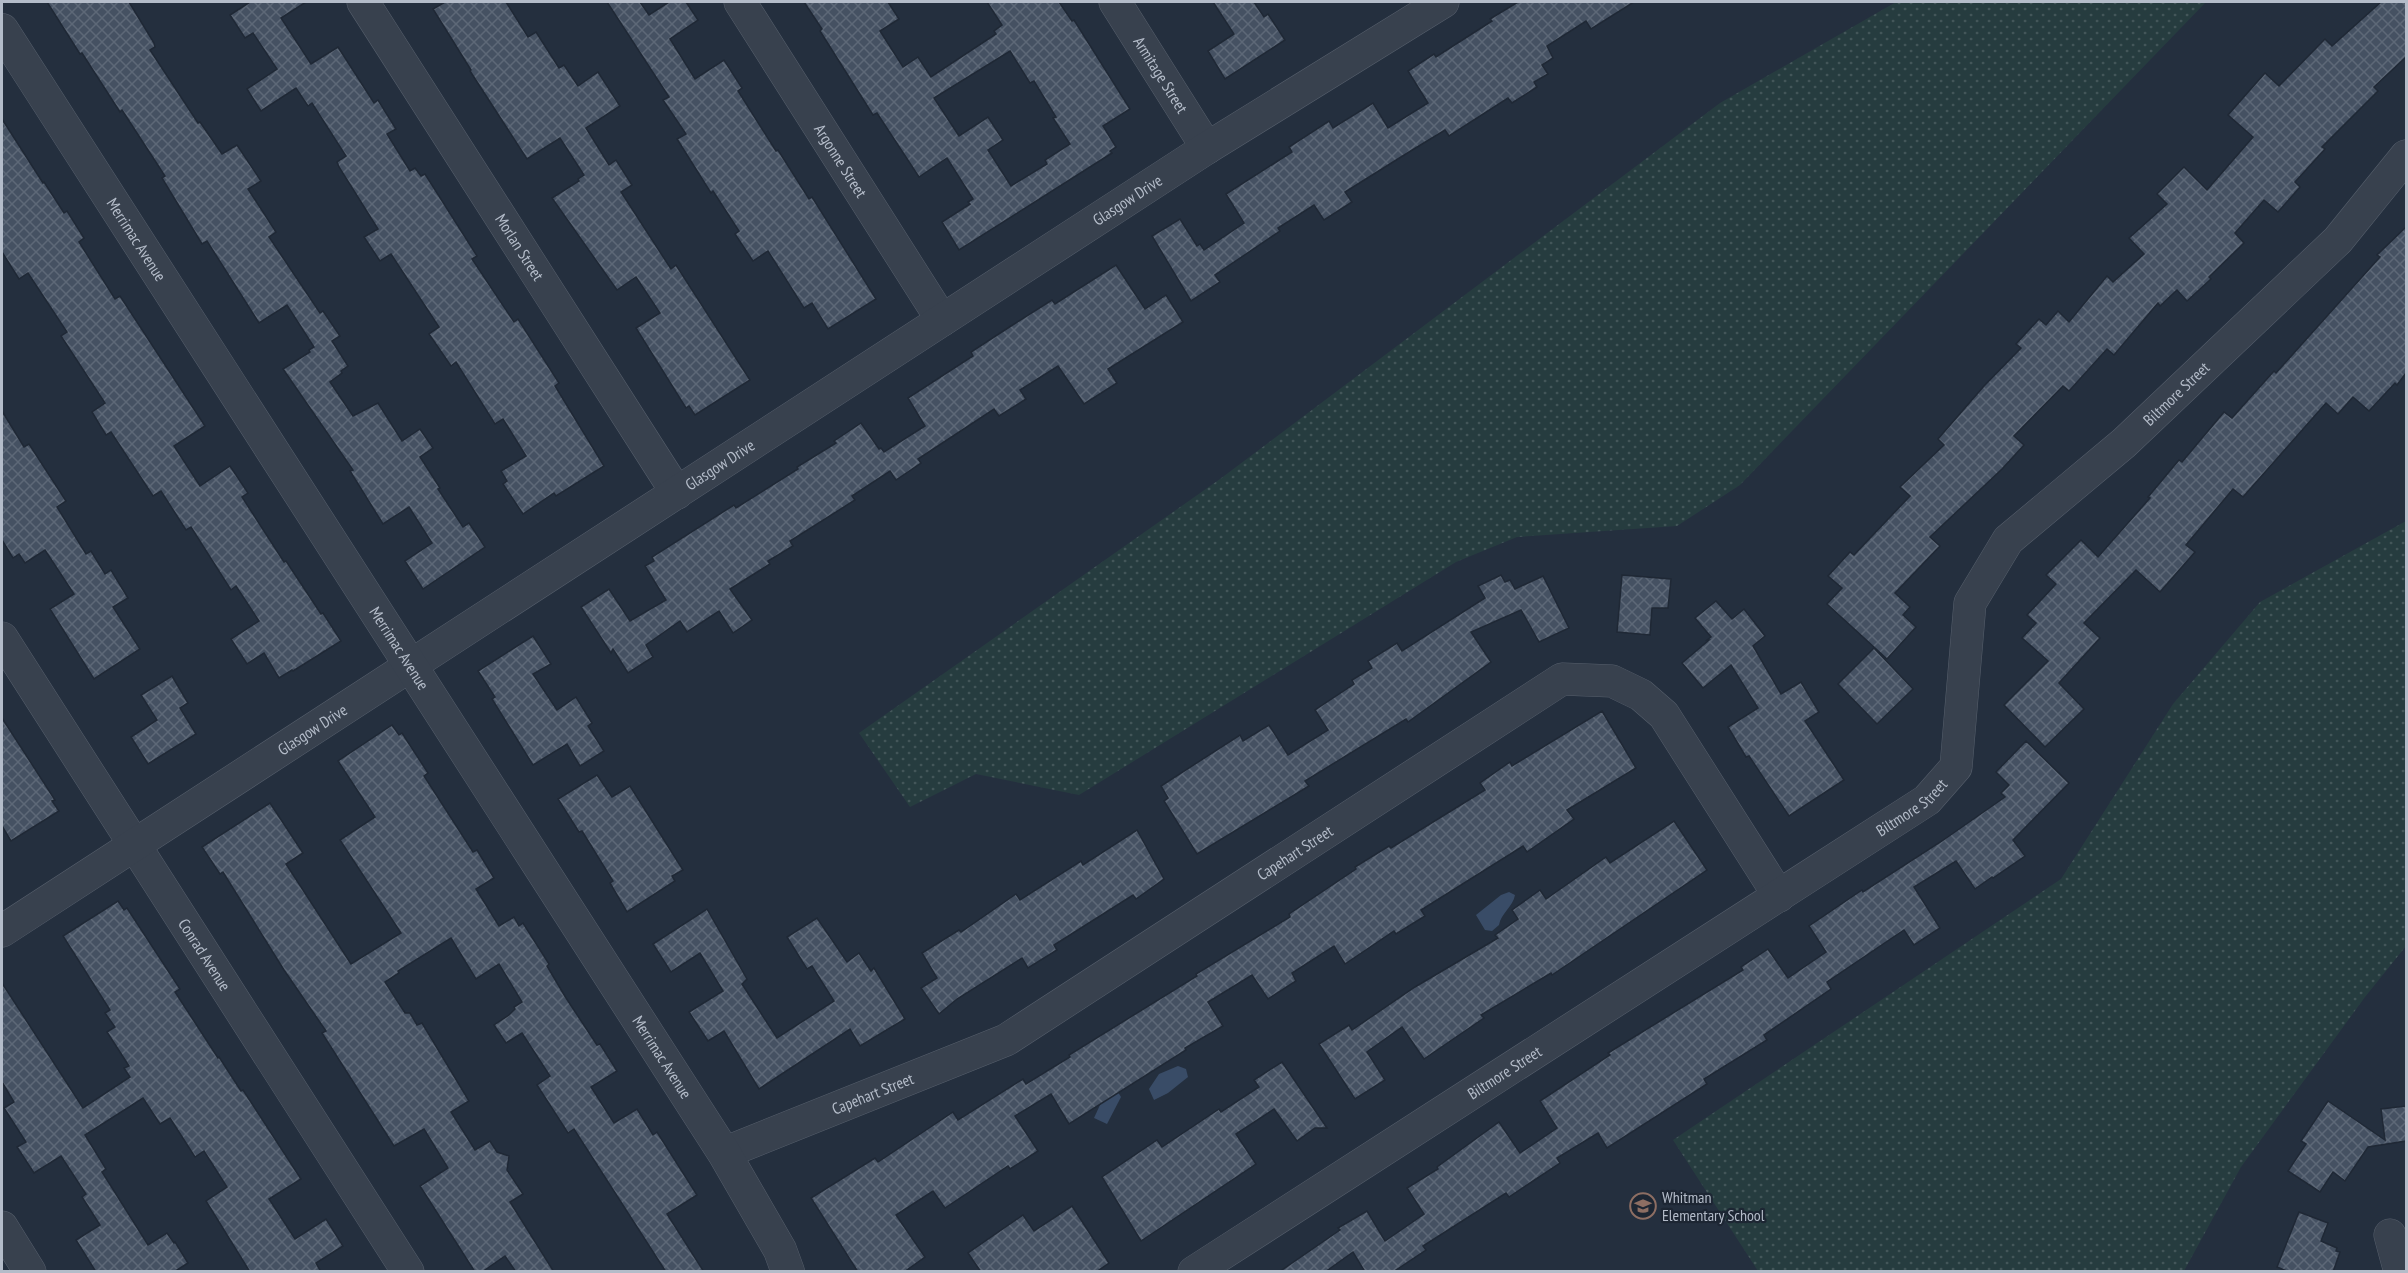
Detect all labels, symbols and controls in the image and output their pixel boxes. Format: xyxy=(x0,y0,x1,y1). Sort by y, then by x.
street label: Armitage Street xyxy=(1129,33,1193,117)
street label: Argonne Street xyxy=(810,120,872,202)
street label: Glasgow Drive xyxy=(1089,170,1166,230)
street label: Merrimac Avenue xyxy=(103,194,171,285)
street label: Morlan Street xyxy=(491,210,549,285)
street label: Biltmore Street xyxy=(2139,357,2214,430)
street label: Glasgow Drive xyxy=(681,435,758,494)
street label: Merrimac Avenue xyxy=(365,603,434,694)
street label: Glasgow Drive xyxy=(274,700,351,759)
street label: Biltmore Street xyxy=(1872,774,1952,840)
street label: Capehart Street xyxy=(1253,820,1337,884)
street label: Conrad Avenue xyxy=(174,915,235,995)
street label: Merrimac Avenue xyxy=(628,1012,696,1102)
street label: Biltmore Street xyxy=(1463,1041,1546,1103)
street label: Capehart Street xyxy=(829,1068,917,1119)
place label: Whitman Elementary School xyxy=(1662,1187,1765,1225)
school or university icon: Whitman Elementary School xyxy=(1628,1191,1658,1221)

